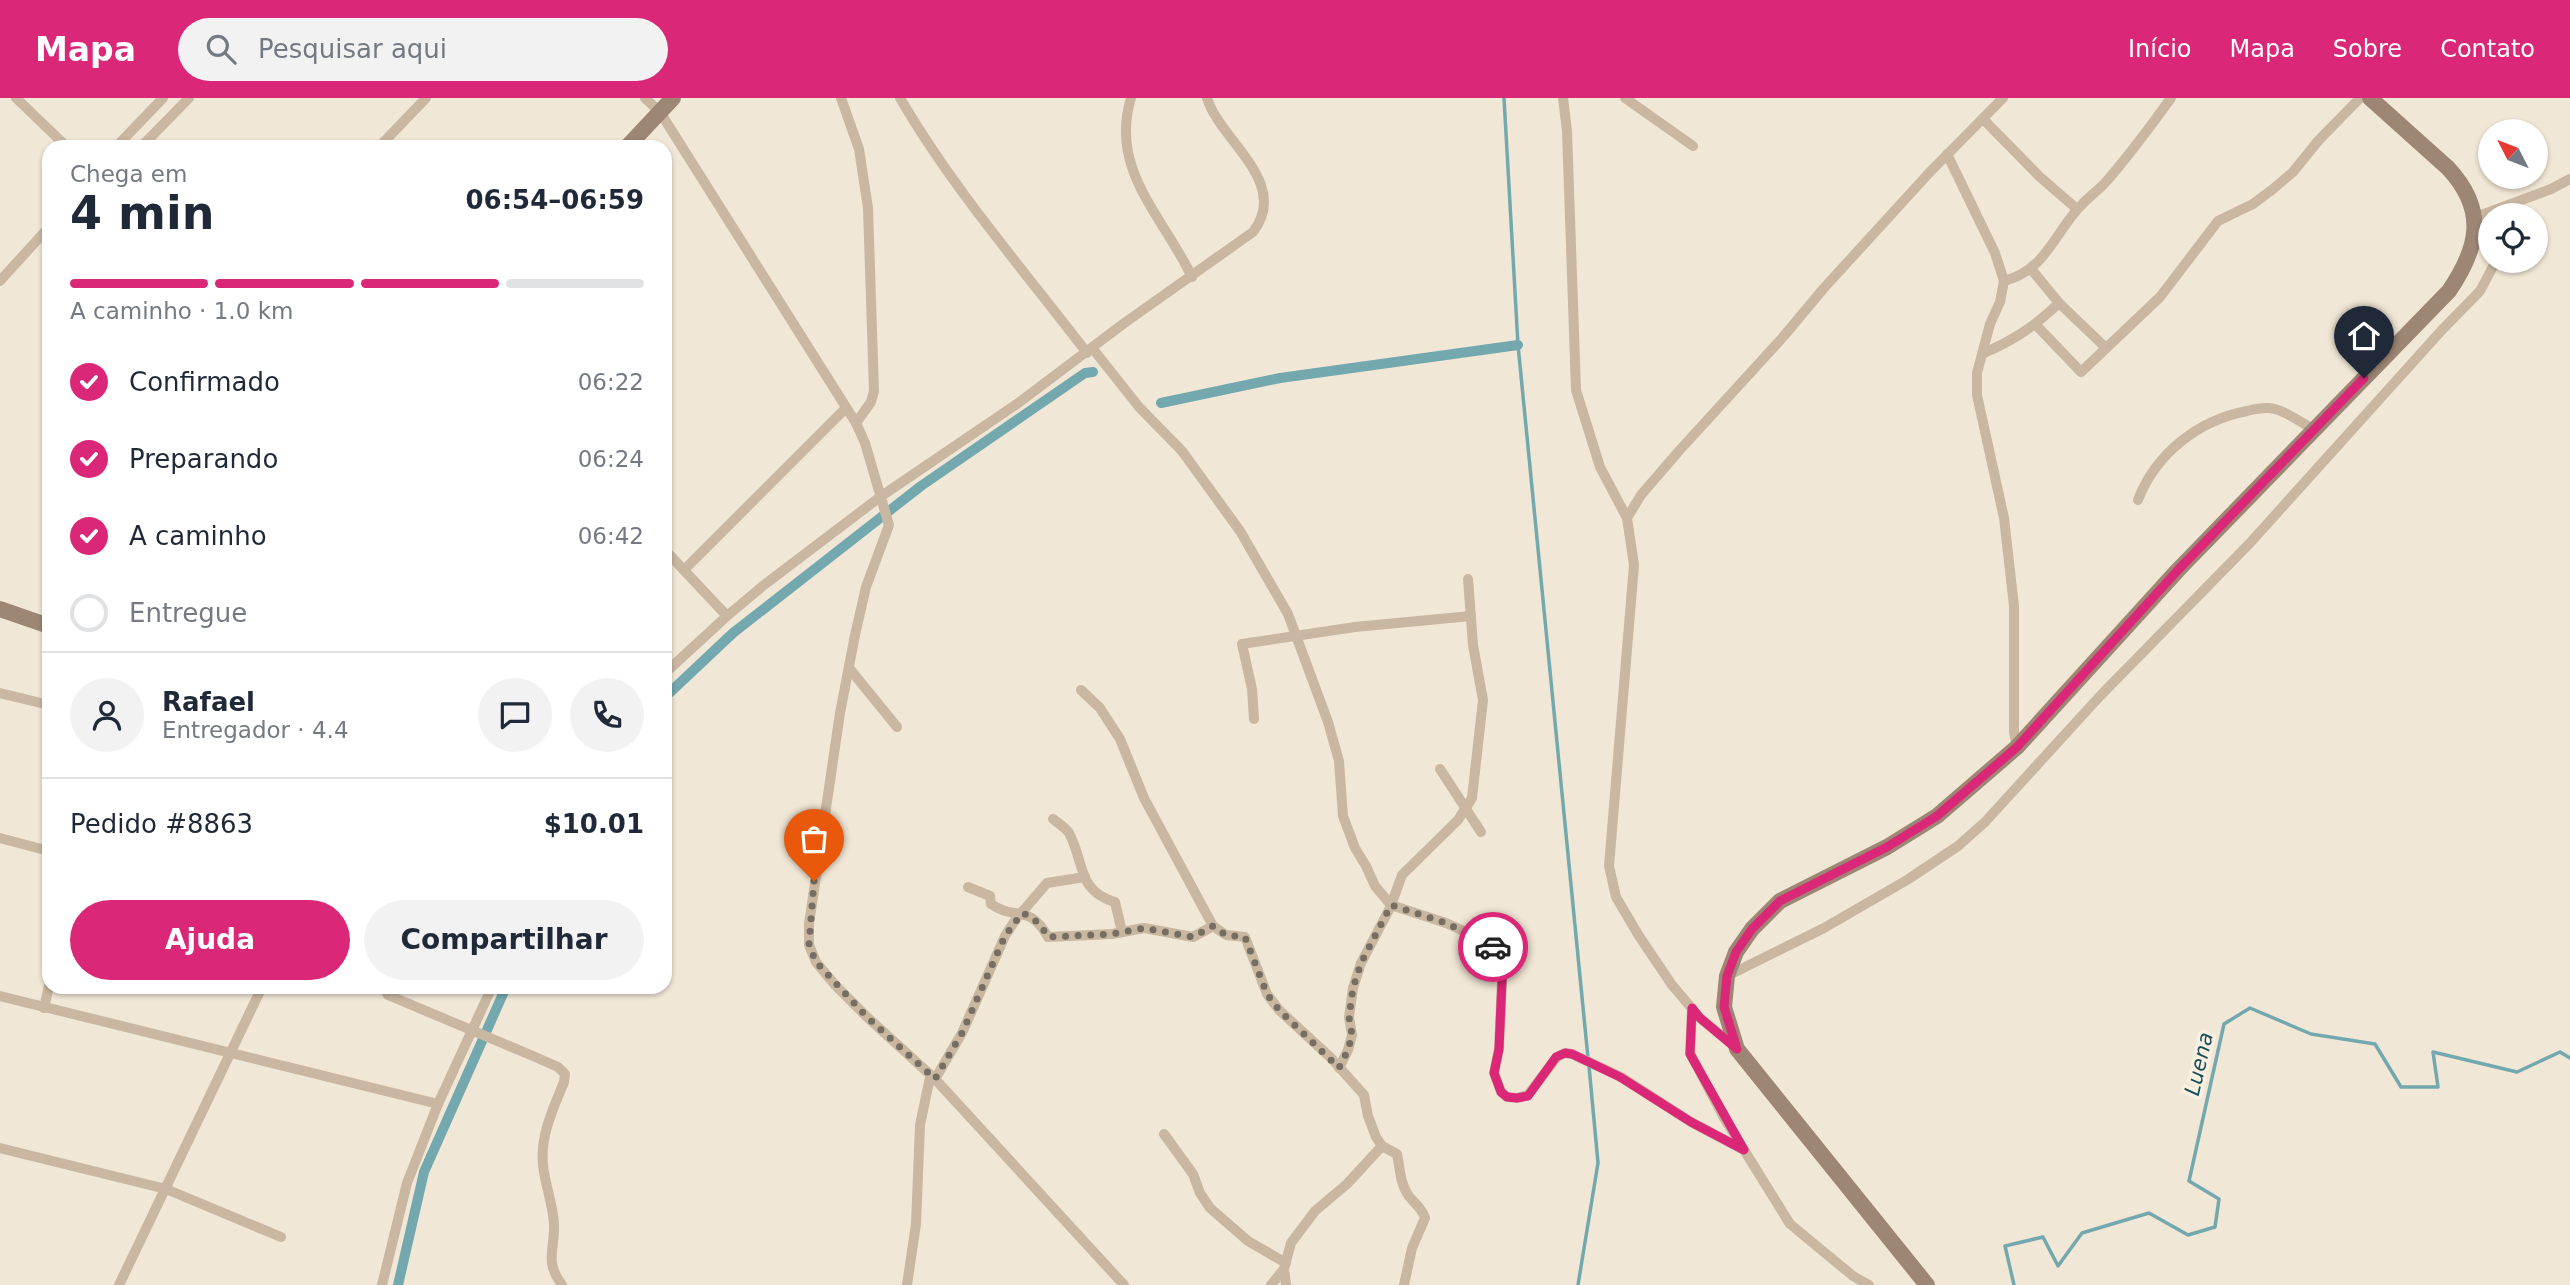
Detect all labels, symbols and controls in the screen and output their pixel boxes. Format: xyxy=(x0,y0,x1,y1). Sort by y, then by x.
search box xyxy=(178,18,668,81)
text: Mapa xyxy=(35,30,136,69)
icon: search xyxy=(202,30,240,68)
text: Pesquisar aqui xyxy=(258,34,447,64)
text: Início xyxy=(2128,35,2192,63)
text: Mapa xyxy=(2230,35,2295,63)
text: Sobre xyxy=(2333,35,2402,63)
text: Contato xyxy=(2440,35,2535,63)
north arrow xyxy=(2478,119,2548,189)
map controls xyxy=(2478,119,2548,273)
text: Chega em xyxy=(70,161,187,187)
text: 06:54–06:59 xyxy=(465,185,644,215)
text: 4 min xyxy=(70,186,214,240)
button: locate xyxy=(2478,203,2548,273)
text: A caminho · 1.0 km xyxy=(70,298,293,324)
pin xyxy=(2334,306,2394,378)
icon: home xyxy=(2345,317,2383,355)
icon: check xyxy=(70,363,108,401)
text: Confirmado xyxy=(129,367,280,397)
text: 06:22 xyxy=(578,369,644,395)
icon: check xyxy=(70,440,108,478)
text: Preparando xyxy=(129,444,278,474)
text: 06:24 xyxy=(578,446,644,472)
icon: check xyxy=(70,517,108,555)
text: A caminho xyxy=(129,521,267,551)
text: 06:42 xyxy=(578,523,644,549)
text: Entregue xyxy=(129,598,247,628)
button: person xyxy=(70,678,144,752)
button: chat xyxy=(478,678,552,752)
button: phone xyxy=(570,678,644,752)
text: Rafael xyxy=(162,687,255,717)
text: Entregador · 4.4 xyxy=(162,717,349,743)
text: Pedido #8863 xyxy=(70,809,253,839)
text: $10.01 xyxy=(544,809,644,839)
pin xyxy=(784,809,844,881)
icon: bag xyxy=(795,820,833,858)
button: Ajuda xyxy=(70,900,350,980)
button: Compartilhar xyxy=(364,900,644,980)
courier xyxy=(1458,912,1528,982)
icon: car xyxy=(1474,928,1512,966)
water label: Luena xyxy=(2180,1030,2218,1098)

